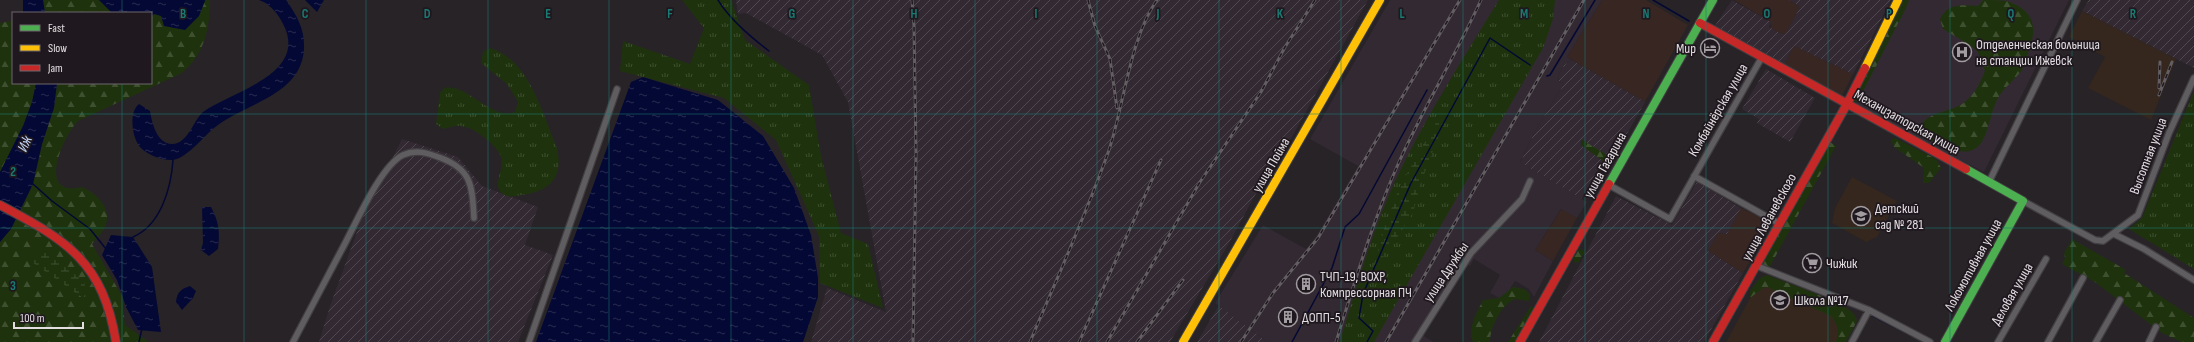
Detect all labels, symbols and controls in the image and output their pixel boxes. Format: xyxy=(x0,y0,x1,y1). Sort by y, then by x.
text: B xyxy=(180,6,186,22)
text: C xyxy=(302,6,309,22)
text: D xyxy=(424,6,431,22)
text: E xyxy=(545,6,551,22)
text: F xyxy=(667,6,673,22)
text: G xyxy=(789,6,796,22)
text: H xyxy=(911,6,918,22)
text: I xyxy=(1035,6,1038,22)
text: J xyxy=(1156,6,1160,22)
text: K xyxy=(1277,6,1284,22)
text: L xyxy=(1399,6,1405,22)
text: M xyxy=(1520,6,1528,22)
text: N xyxy=(1643,6,1650,22)
text: O xyxy=(1764,6,1771,22)
text: P xyxy=(1886,6,1892,22)
text: Q xyxy=(2008,6,2015,22)
text: R xyxy=(2130,6,2137,22)
legend xyxy=(12,12,152,84)
text: Fast xyxy=(48,21,65,36)
place label: Отделенческая больница на станции Ижевск xyxy=(1976,36,2100,69)
hotel icon: Мир xyxy=(1699,37,1721,59)
place label: Мир xyxy=(1676,40,1696,57)
text: Slow xyxy=(48,41,67,56)
hospital icon: Отделенческая больница на станции Ижевск xyxy=(1951,41,1973,63)
text: Jam xyxy=(47,61,63,76)
street label: Комбайнёрская улица xyxy=(1685,61,1751,159)
street label: Механизаторская улица xyxy=(1851,86,1963,158)
street label: Высотная улица xyxy=(2126,115,2170,197)
street label: улица Гагарина xyxy=(1580,129,1630,201)
water label: Иж xyxy=(13,132,37,155)
street label: улица Пойма xyxy=(1249,135,1293,195)
text: 2 xyxy=(10,164,16,180)
street label: улица Леваневского xyxy=(1738,170,1800,264)
place label: Детский сад № 281 xyxy=(1875,200,1923,233)
school or university icon: Детский сад № 281 xyxy=(1850,205,1872,227)
street label: Локомотивная улица xyxy=(1940,216,2005,315)
street label: улица Дружбы xyxy=(1420,239,1472,305)
supermarket icon: Чижик xyxy=(1801,252,1823,274)
place label: Чижик xyxy=(1826,255,1858,272)
street label: Деловая улица xyxy=(1987,260,2037,328)
place label: ТЧП-19, ВОХР, Компрессорная ПЧ xyxy=(1320,268,1412,301)
building icon: ТЧП-19, ВОХР, Компрессорная ПЧ xyxy=(1295,273,1317,295)
text: 3 xyxy=(10,278,16,294)
school or university icon: Школа №17 xyxy=(1769,289,1791,311)
place label: Школа №17 xyxy=(1794,292,1849,309)
scale bar xyxy=(14,304,83,330)
building icon: ДОПП-5 xyxy=(1277,306,1299,328)
place label: ДОПП-5 xyxy=(1302,309,1341,326)
text: 100 m xyxy=(20,311,45,326)

